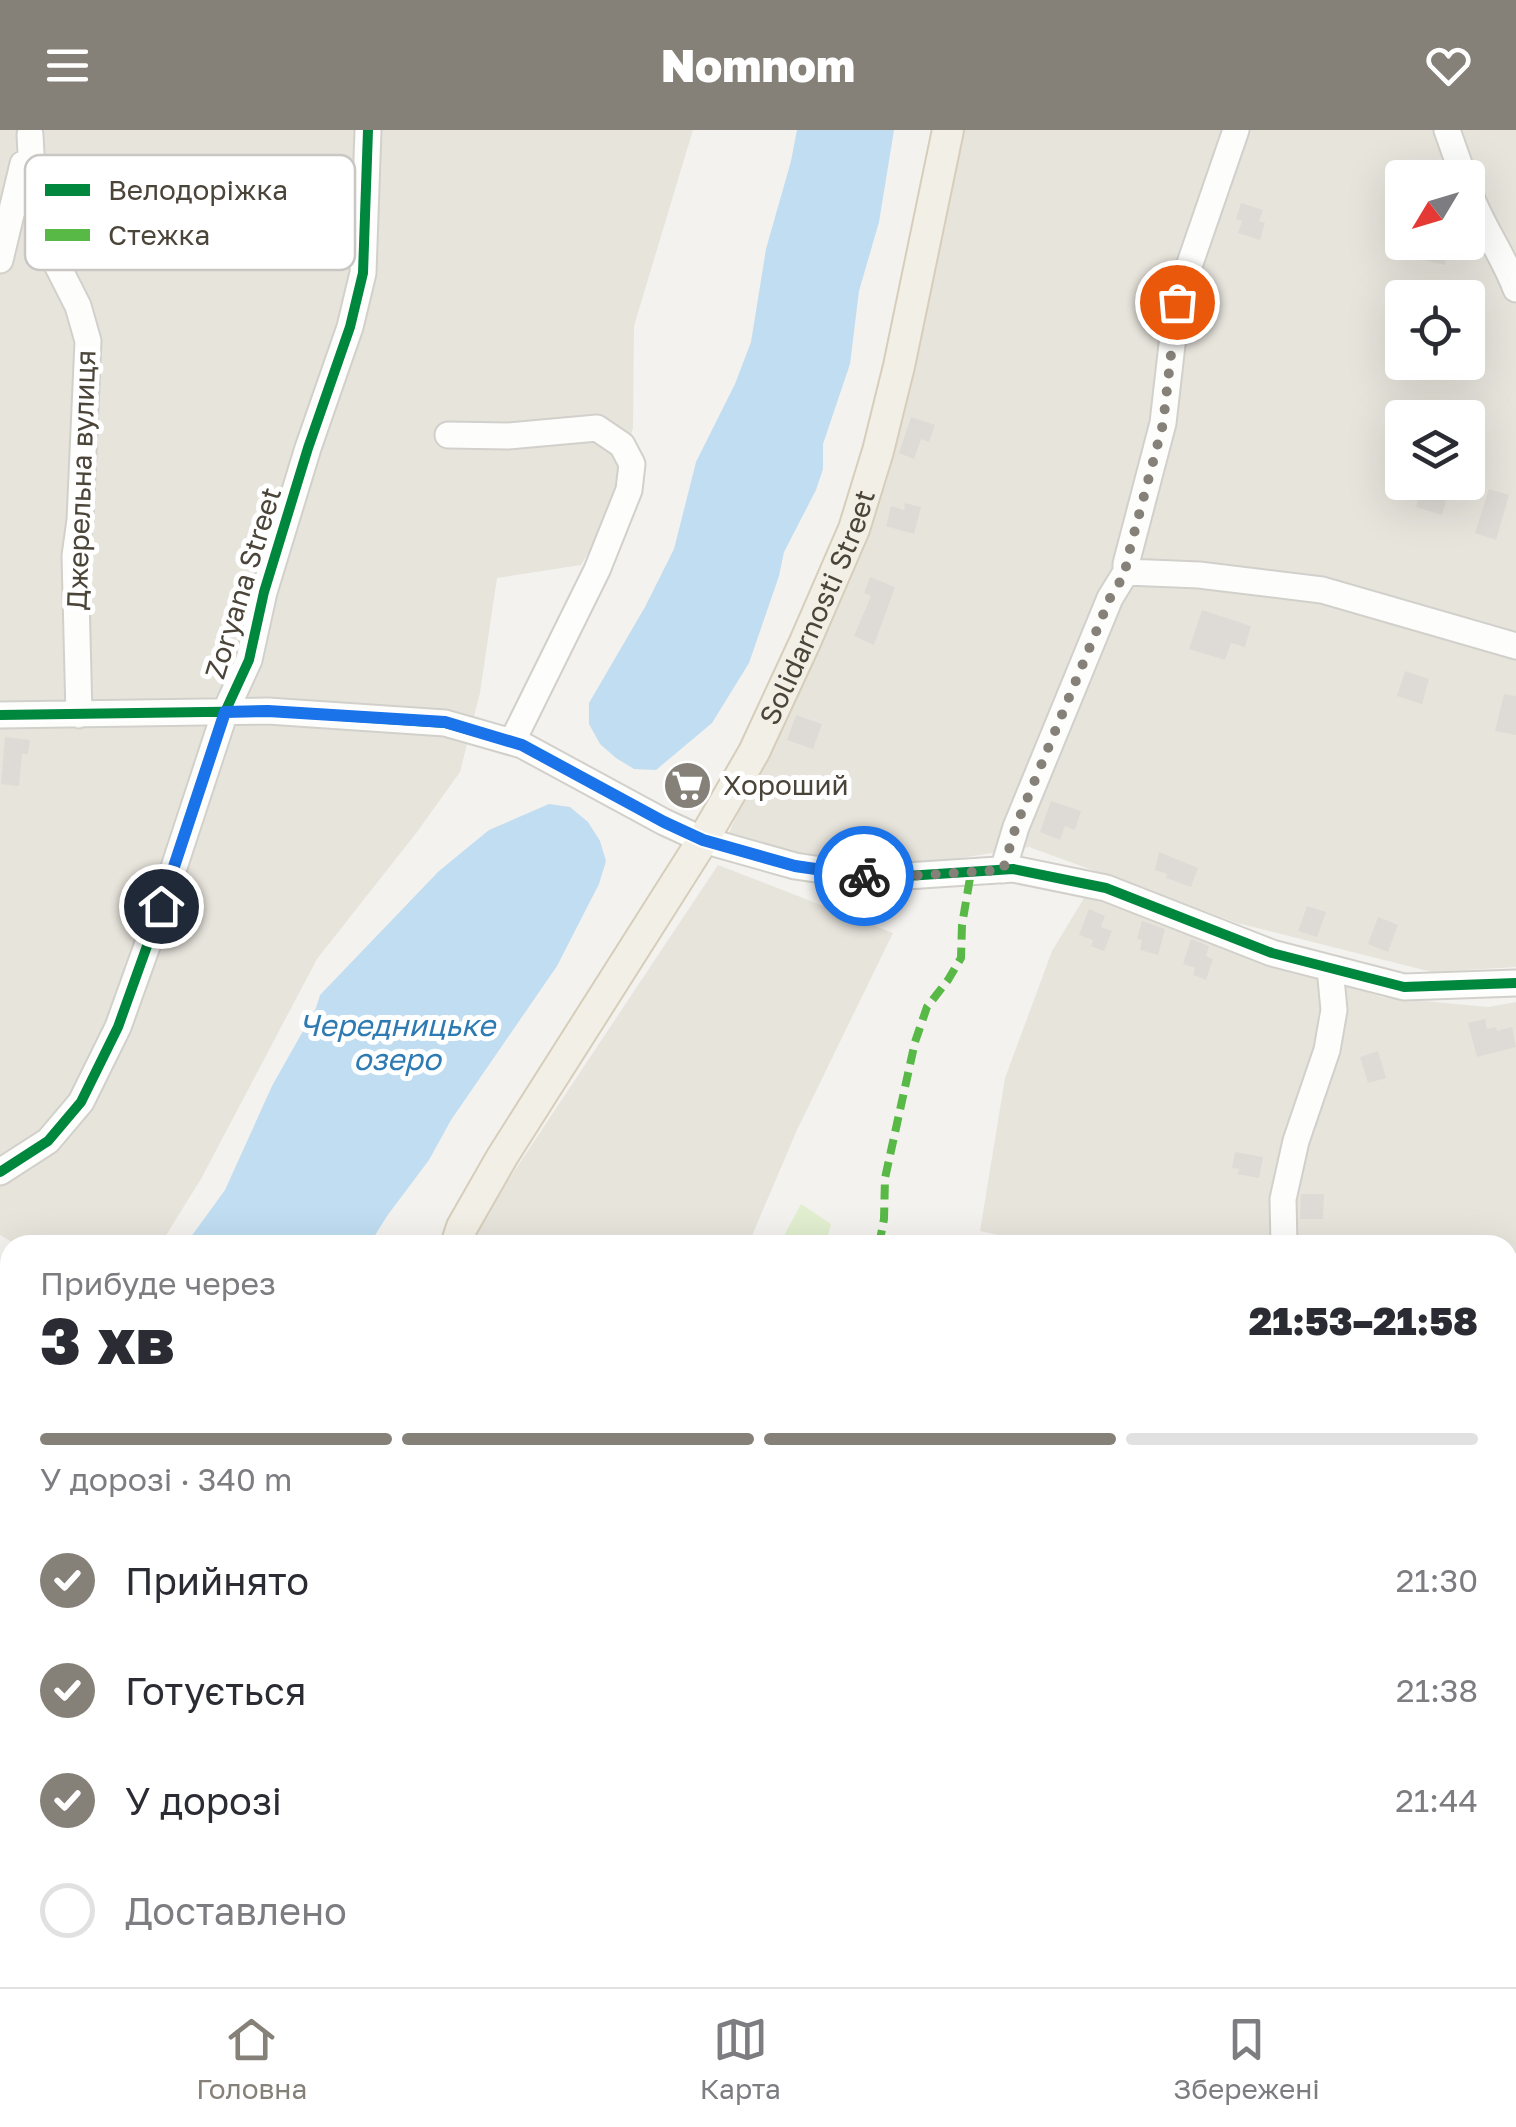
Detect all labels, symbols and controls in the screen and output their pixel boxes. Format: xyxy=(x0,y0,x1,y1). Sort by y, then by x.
icon: menu xyxy=(40,38,95,93)
text: Nomnom xyxy=(661,38,855,92)
icon: heart xyxy=(1421,38,1476,93)
legend xyxy=(25,155,355,270)
north arrow xyxy=(1385,160,1485,260)
map controls xyxy=(1385,160,1485,500)
text: Велодоріжка xyxy=(108,173,288,206)
text: Стежка xyxy=(108,218,210,251)
pin xyxy=(1135,260,1220,345)
icon: bag xyxy=(1150,275,1205,330)
button: locate xyxy=(1385,280,1485,380)
street label: Джерельна вулиця xyxy=(59,349,102,611)
button: layers xyxy=(1385,400,1485,500)
street label: Zoryana Street xyxy=(198,483,287,683)
street label: Solidarnosti Street xyxy=(752,485,881,730)
supermarket icon: Хороший xyxy=(662,759,714,811)
place label: Хороший xyxy=(723,768,849,801)
courier xyxy=(814,826,914,926)
icon: bike xyxy=(837,849,892,904)
pin xyxy=(119,864,204,949)
icon: home xyxy=(134,879,189,934)
water label: Чередницьке озеро xyxy=(299,1007,498,1077)
text: Прибуде через xyxy=(40,1264,276,1302)
text: 21:53–21:58 xyxy=(1249,1298,1478,1343)
text: 3 хв xyxy=(40,1300,174,1378)
text: У дорозі · 340 m xyxy=(40,1460,292,1498)
icon: check xyxy=(40,1553,95,1608)
text: Прийнято xyxy=(125,1558,309,1603)
text: 21:30 xyxy=(1396,1561,1478,1599)
icon: check xyxy=(40,1663,95,1718)
text: Готується xyxy=(125,1668,306,1713)
text: 21:38 xyxy=(1396,1671,1478,1709)
icon: check xyxy=(40,1773,95,1828)
text: У дорозі xyxy=(125,1778,282,1823)
text: 21:44 xyxy=(1395,1781,1478,1819)
text: Доставлено xyxy=(125,1888,347,1933)
tab: Головна xyxy=(196,2012,307,2105)
tab: Карта xyxy=(700,2012,781,2105)
tab: Збережені xyxy=(1173,2012,1320,2105)

